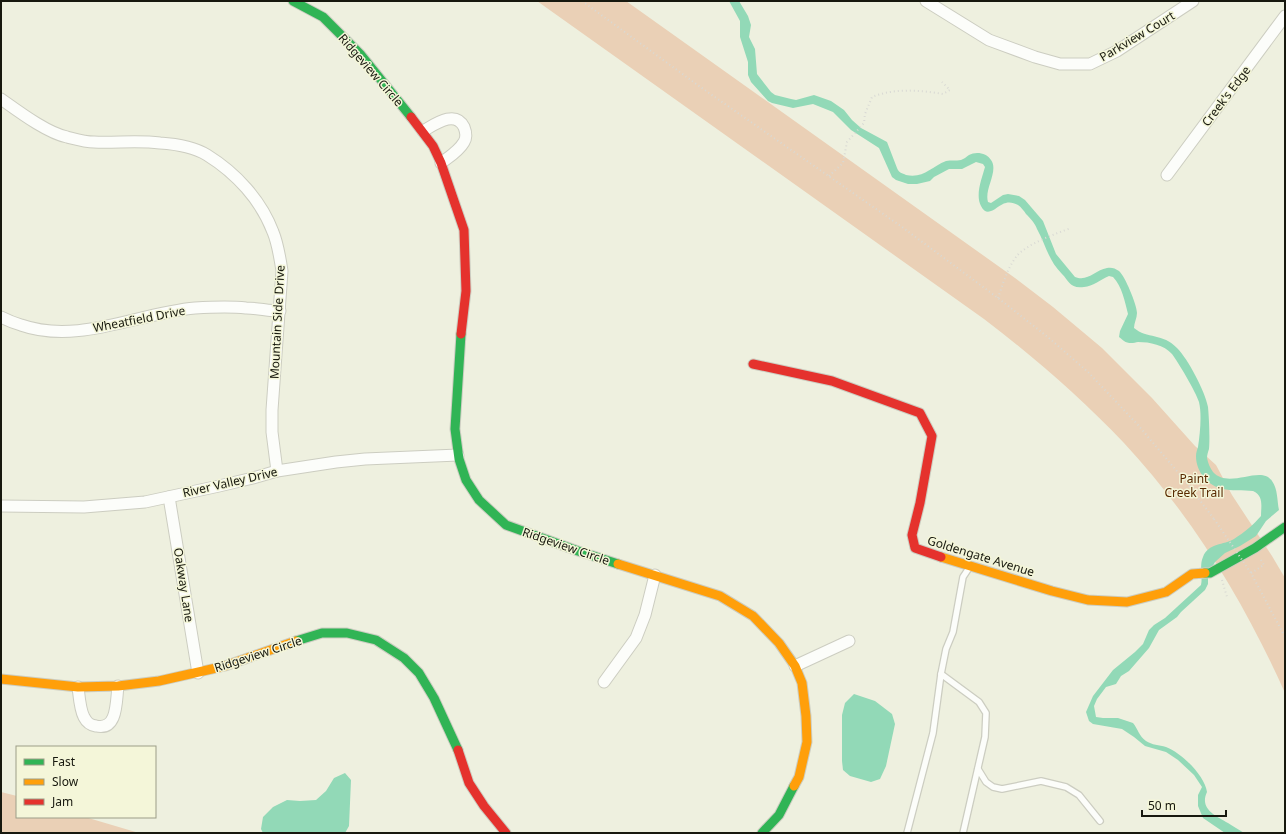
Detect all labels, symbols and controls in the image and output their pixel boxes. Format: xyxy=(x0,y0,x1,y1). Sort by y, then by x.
street label: Parkview Court xyxy=(1096,6,1178,65)
street label: Ridgeview Circle xyxy=(335,30,407,110)
street label: Creek's Edge xyxy=(1198,62,1254,130)
street label: Mountain Side Drive xyxy=(266,264,288,380)
street label: Wheatfield Drive xyxy=(91,302,187,336)
street label: River Valley Drive xyxy=(181,463,279,501)
park label: Paint Creek Trail xyxy=(1164,470,1224,501)
street label: Ridgeview Circle xyxy=(520,523,612,569)
street label: Goldengate Avenue xyxy=(925,532,1037,580)
street label: Oakway Lane xyxy=(170,547,198,624)
street label: Ridgeview Circle xyxy=(212,632,304,676)
legend xyxy=(16,746,156,818)
text: Fast xyxy=(52,753,76,770)
text: Slow xyxy=(52,773,79,790)
scale bar xyxy=(1142,792,1226,818)
text: Jam xyxy=(51,793,73,810)
text: 50 m xyxy=(1148,797,1176,814)

